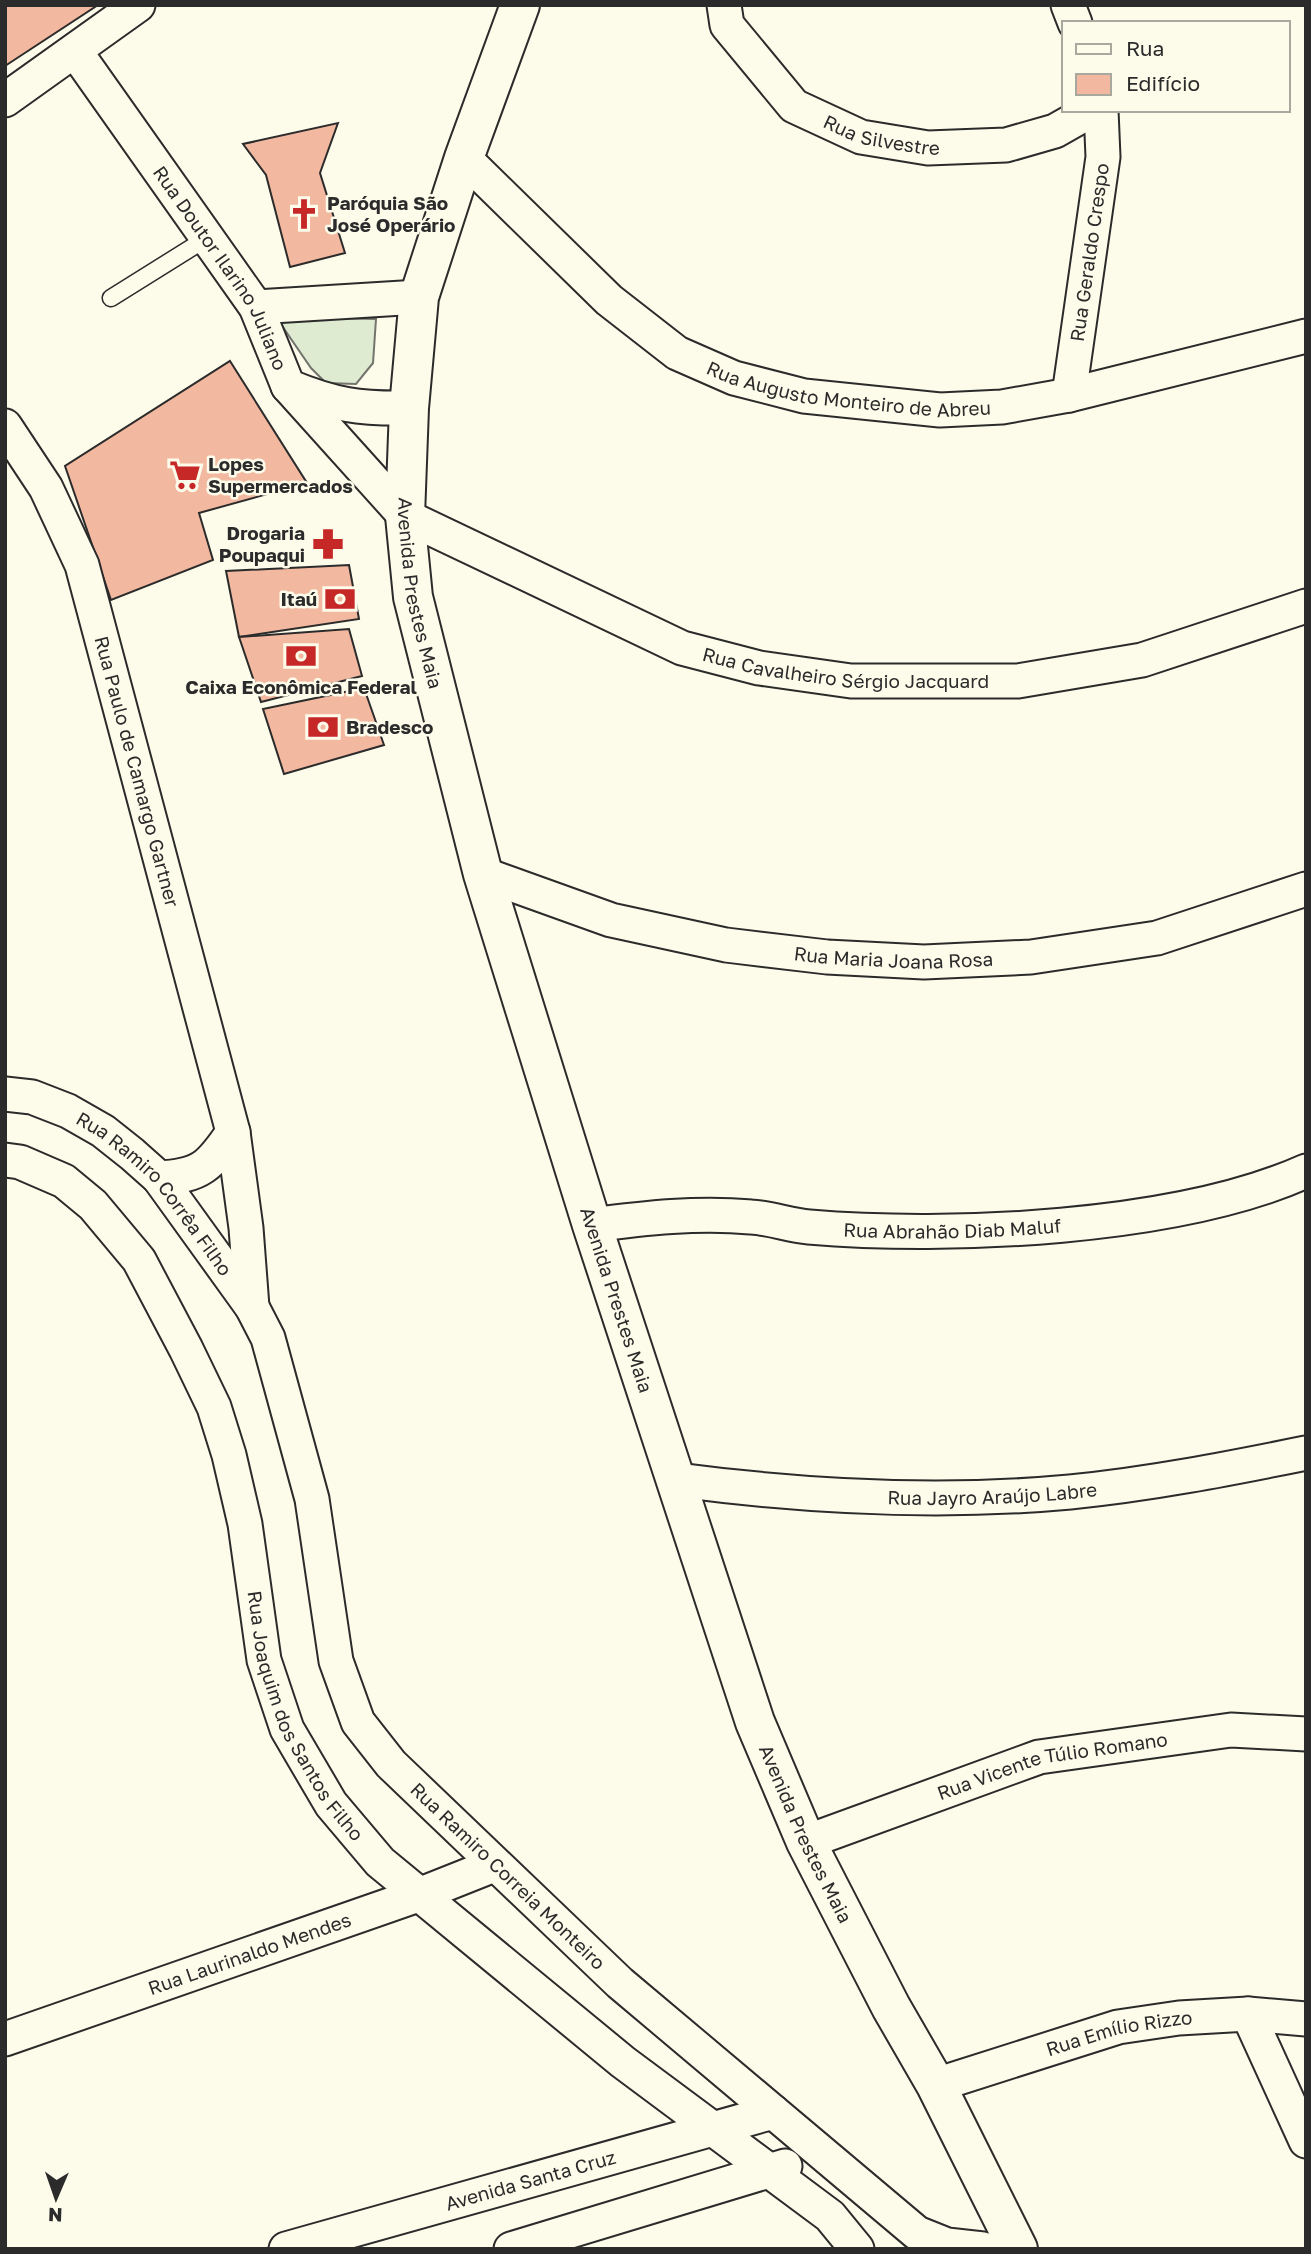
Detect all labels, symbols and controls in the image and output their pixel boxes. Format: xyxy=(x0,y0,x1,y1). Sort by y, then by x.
legend xyxy=(1062,21,1290,112)
text: Rua xyxy=(1126,35,1164,61)
text: Edifício xyxy=(1126,70,1200,96)
street label: Rua Silvestre xyxy=(820,109,940,159)
street label: Rua Doutor Ilarino Juliano xyxy=(149,161,292,373)
street label: Rua Geraldo Crespo xyxy=(1065,162,1113,343)
place label: Paróquia São José Operário xyxy=(327,191,456,236)
church icon: Paróquia São José Operário xyxy=(287,197,321,231)
street label: Rua Augusto Monteiro de Abreu xyxy=(703,355,991,421)
place label: Lopes Supermercados xyxy=(208,452,353,497)
supermarket icon: Lopes Supermercados xyxy=(168,458,202,492)
street label: Avenida Prestes Maia xyxy=(394,497,448,691)
place label: Drogaria Poupaqui xyxy=(219,521,305,566)
pharmacy icon: Drogaria Poupaqui xyxy=(311,527,345,561)
bank icon: Itaú xyxy=(323,582,357,616)
place label: Itaú xyxy=(281,587,317,610)
street label: Rua Paulo de Camargo Gartner xyxy=(90,633,185,910)
bank icon: Caixa Econômica Federal xyxy=(284,639,318,673)
street label: Rua Cavalheiro Sérgio Jacquard xyxy=(700,642,989,692)
place label: Caixa Econômica Federal xyxy=(185,675,417,698)
bank icon: Bradesco xyxy=(306,710,340,744)
place label: Bradesco xyxy=(346,715,433,738)
street label: Rua Maria Joana Rosa xyxy=(793,941,994,973)
street label: Rua Ramiro Corrêa Filho xyxy=(72,1106,237,1280)
street label: Avenida Prestes Maia xyxy=(576,1204,658,1396)
street label: Rua Abrahão Diab Maluf xyxy=(843,1213,1062,1242)
street label: Rua Jayro Araújo Labre xyxy=(887,1477,1098,1509)
street label: Rua Joaquim dos Santos Filho xyxy=(243,1589,369,1845)
street label: Rua Vicente Túlio Romano xyxy=(934,1727,1169,1804)
street label: Avenida Prestes Maia xyxy=(755,1741,858,1927)
street label: Rua Ramiro Correia Monteiro xyxy=(406,1777,610,1974)
street label: Rua Laurinaldo Mendes xyxy=(145,1907,354,1999)
street label: Rua Emílio Rizzo xyxy=(1043,2005,1193,2060)
street label: Avenida Santa Cruz xyxy=(443,2145,618,2215)
north arrow xyxy=(21,2163,91,2233)
text: N xyxy=(48,2204,63,2227)

